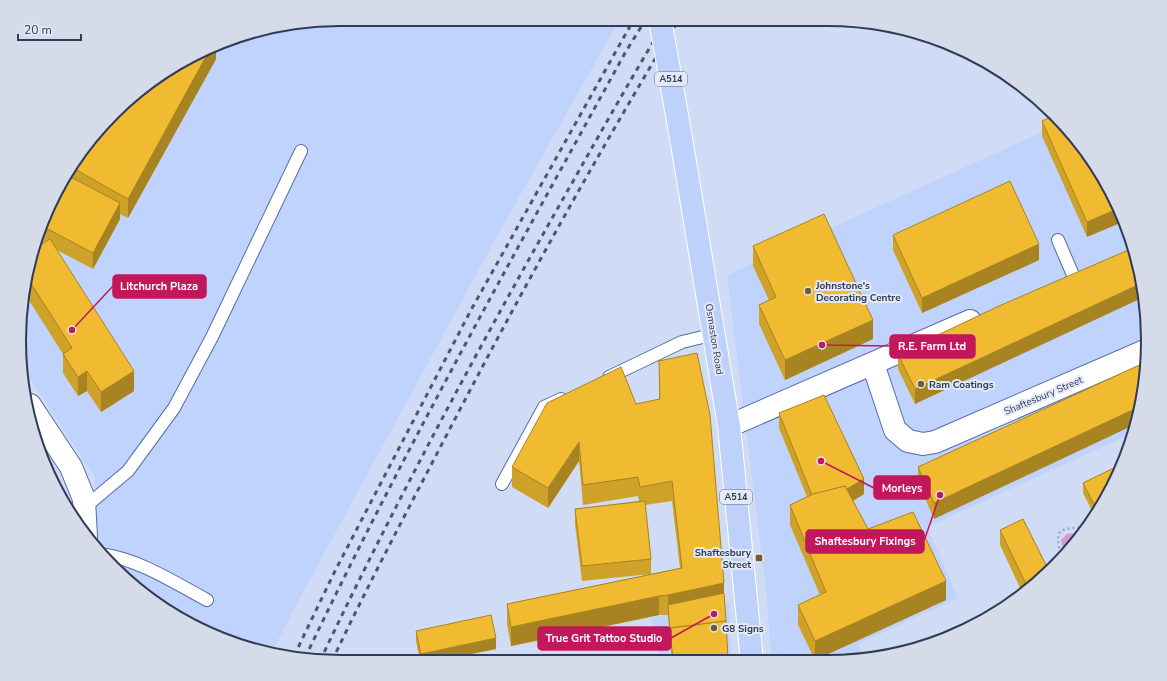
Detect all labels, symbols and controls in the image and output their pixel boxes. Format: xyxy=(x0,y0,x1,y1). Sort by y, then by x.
scale bar xyxy=(18,16,81,42)
text: 20 m xyxy=(24,22,52,38)
road number: A514 xyxy=(655,72,687,86)
callout: Litchurch Plaza xyxy=(113,275,206,298)
text: Litchurch Plaza xyxy=(120,279,198,294)
place label: Johnstone's Decorating Centre xyxy=(815,279,901,305)
marker: Johnstone's Decorating Centre xyxy=(803,286,813,296)
street label: Osmaston Road xyxy=(701,303,727,376)
callout: R.E. Farm Ltd xyxy=(890,335,975,358)
text: R.E. Farm Ltd xyxy=(898,339,966,354)
street label: Shaftesbury Street xyxy=(1002,373,1085,419)
place label: Ram Coatings xyxy=(929,378,994,392)
marker: Ram Coatings xyxy=(916,379,926,389)
callout: Morleys xyxy=(874,476,930,499)
text: Morleys xyxy=(882,481,922,496)
road number: A514 xyxy=(720,490,752,504)
callout: Shaftesbury Fixings xyxy=(806,530,924,553)
text: Shaftesbury Fixings xyxy=(814,534,916,549)
place label: Shaftesbury Street xyxy=(695,546,752,572)
marker: Shaftesbury Street xyxy=(754,553,764,563)
place label: G8 Signs xyxy=(722,622,764,636)
marker: G8 Signs xyxy=(709,623,719,633)
callout: True Grit Tattoo Studio xyxy=(538,627,671,650)
text: True Grit Tattoo Studio xyxy=(546,631,662,646)

